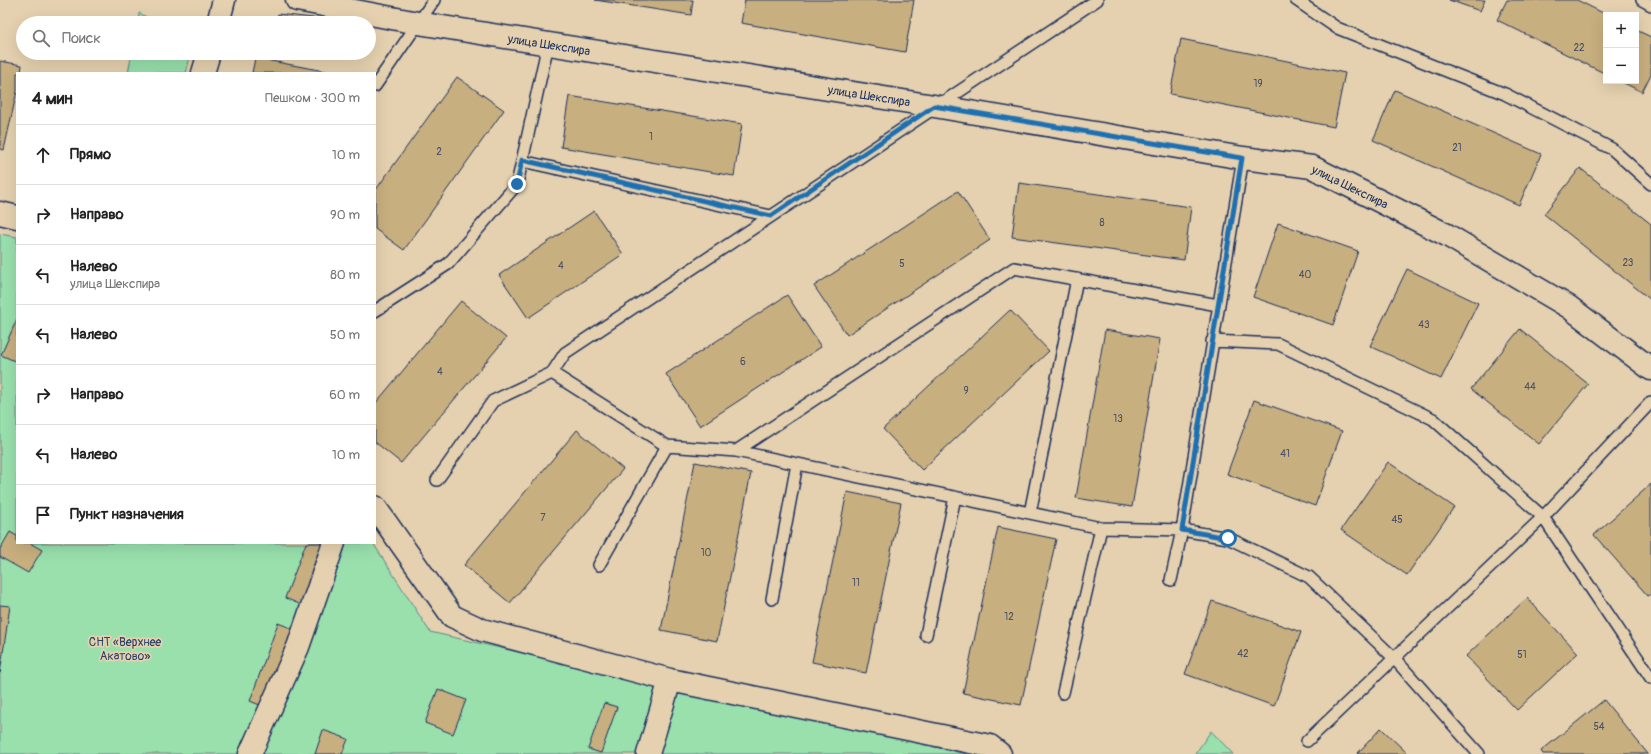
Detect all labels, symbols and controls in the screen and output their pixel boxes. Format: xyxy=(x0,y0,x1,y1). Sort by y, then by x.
map controls xyxy=(1603,12,1639,84)
button: + xyxy=(1603,12,1639,48)
search box xyxy=(16,16,376,60)
icon: search xyxy=(30,27,52,49)
text: Поиск xyxy=(62,29,101,48)
street label: улица Шекспира xyxy=(506,31,592,59)
house number: 22 xyxy=(1573,42,1585,54)
button: − xyxy=(1603,48,1639,84)
house number: 19 xyxy=(1253,78,1263,90)
street label: улица Шекспира xyxy=(826,82,912,110)
text: 4 мин xyxy=(32,88,73,109)
text: Пешком · 300 m xyxy=(265,90,360,106)
house number: 1 xyxy=(649,131,653,143)
house number: 21 xyxy=(1452,142,1462,154)
icon: ahead xyxy=(32,144,54,166)
text: Прямо xyxy=(70,145,111,164)
house number: 2 xyxy=(436,146,442,158)
text: 10 m xyxy=(332,147,360,163)
street label: улица Шекспира xyxy=(1308,162,1391,213)
route end xyxy=(508,175,526,193)
icon: right xyxy=(32,204,54,226)
text: Направо xyxy=(70,205,124,224)
text: 90 m xyxy=(330,207,360,223)
house number: 8 xyxy=(1099,217,1105,229)
text: Налево xyxy=(70,257,117,276)
house number: 23 xyxy=(1623,257,1634,269)
house number: 5 xyxy=(899,258,905,270)
house number: 4 xyxy=(558,260,564,272)
icon: left xyxy=(32,264,54,286)
text: 80 m xyxy=(330,267,360,283)
house number: 40 xyxy=(1299,269,1311,281)
text: улица Шекспира xyxy=(70,276,160,292)
house number: 43 xyxy=(1418,319,1430,331)
icon: left xyxy=(32,324,54,346)
text: Налево xyxy=(70,325,117,344)
text: 50 m xyxy=(330,327,360,343)
house number: 6 xyxy=(740,356,746,368)
house number: 4 xyxy=(437,366,443,378)
house number: 44 xyxy=(1524,381,1536,393)
icon: right xyxy=(32,384,54,406)
text: Направо xyxy=(70,385,124,404)
house number: 9 xyxy=(963,385,969,397)
text: 60 m xyxy=(329,387,360,403)
house number: 13 xyxy=(1113,413,1123,425)
icon: left xyxy=(32,444,54,466)
text: Налево xyxy=(70,445,117,464)
text: 10 m xyxy=(332,447,360,463)
house number: 41 xyxy=(1280,448,1290,460)
icon: arrive xyxy=(32,504,54,526)
text: Пункт назначения xyxy=(70,505,184,524)
house number: 7 xyxy=(540,512,546,524)
house number: 45 xyxy=(1391,514,1403,526)
route start xyxy=(1219,529,1237,547)
house number: 10 xyxy=(701,547,712,559)
house number: 11 xyxy=(852,577,860,589)
house number: 12 xyxy=(1004,611,1014,623)
park label: СНТ «Верхнее Акатово» xyxy=(89,635,161,664)
house number: 42 xyxy=(1237,648,1249,660)
house number: 51 xyxy=(1517,649,1527,661)
house number: 54 xyxy=(1593,721,1605,733)

